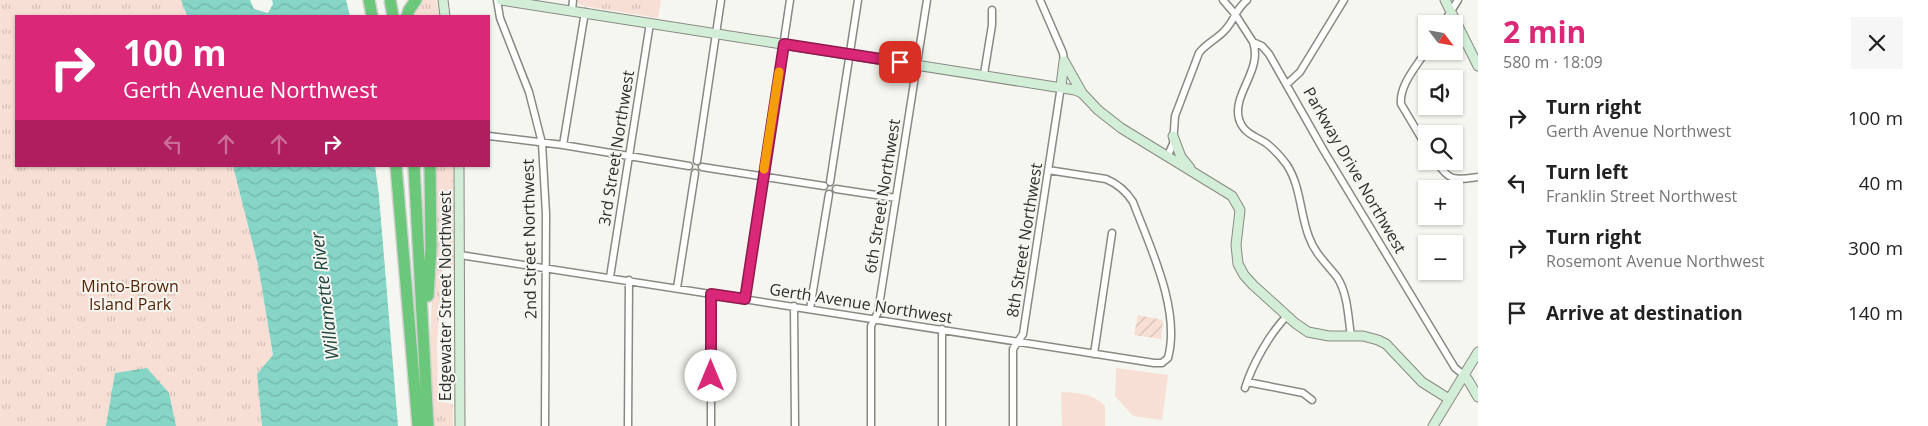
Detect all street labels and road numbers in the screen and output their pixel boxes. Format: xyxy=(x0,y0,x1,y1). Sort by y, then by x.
street label: 3rd Street Northwest xyxy=(593,68,639,227)
street label: Parkway Drive Northwest xyxy=(1298,83,1412,257)
street label: 6th Street Northwest xyxy=(859,117,905,275)
street label: 2nd Street Northwest xyxy=(517,158,541,319)
street label: 8th Street Northwest xyxy=(1001,161,1047,319)
street label: Edgewater Street Northwest xyxy=(434,191,456,401)
street label: Gerth Avenue Northwest xyxy=(768,278,954,328)

